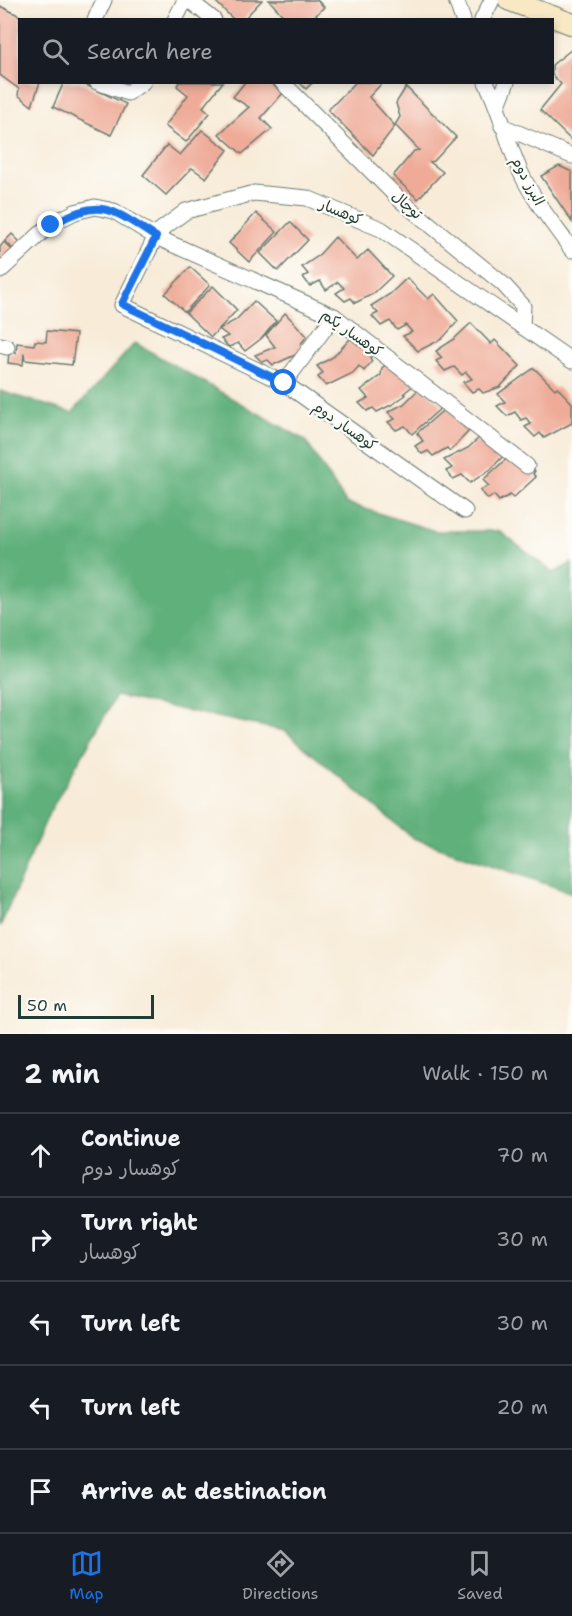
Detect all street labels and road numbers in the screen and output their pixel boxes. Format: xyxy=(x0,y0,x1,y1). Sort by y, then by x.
street label: البرز دوم xyxy=(505,153,549,210)
street label: توچال xyxy=(387,186,427,224)
street label: کوهسار xyxy=(316,194,366,230)
street label: کوهسار یکم xyxy=(316,304,387,363)
street label: کوهسار دوم xyxy=(308,397,381,457)

